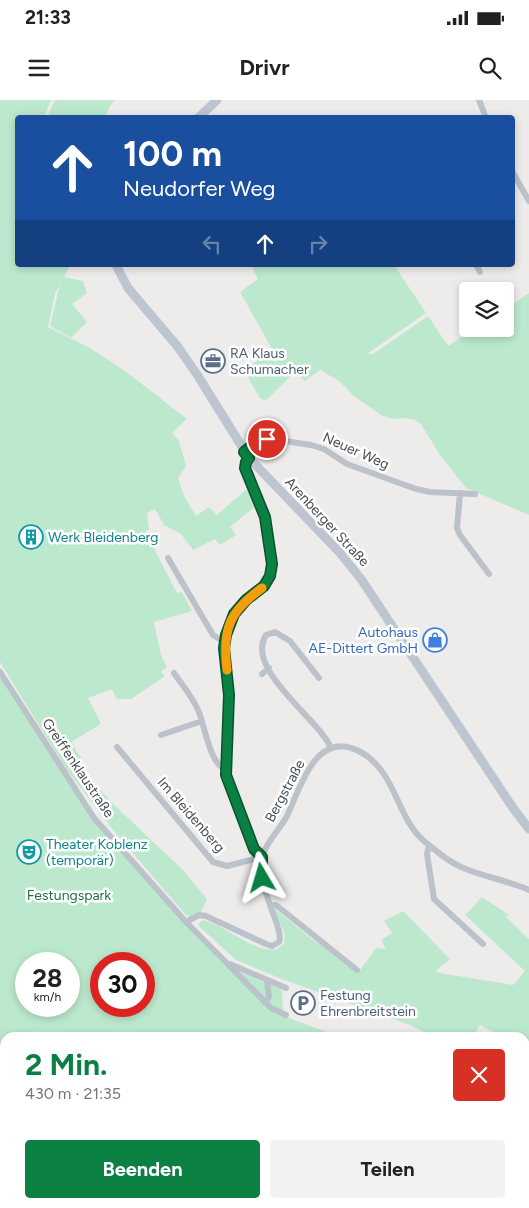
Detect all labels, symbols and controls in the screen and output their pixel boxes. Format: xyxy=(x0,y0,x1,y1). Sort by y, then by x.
text: 21:33 xyxy=(25,6,71,29)
icon: menu xyxy=(25,54,53,82)
text: Drivr xyxy=(239,54,290,81)
icon: search xyxy=(476,54,504,82)
text: 100 m xyxy=(123,133,222,175)
icon: ahead xyxy=(40,135,105,200)
text: Neudorfer Weg xyxy=(123,175,275,202)
icon: left xyxy=(198,230,226,258)
icon: ahead xyxy=(251,230,279,258)
icon: right xyxy=(304,230,332,258)
map controls xyxy=(459,282,514,337)
button: layers xyxy=(459,282,514,337)
place label: RA Klaus Schumacher xyxy=(230,345,309,378)
office icon: RA Klaus Schumacher xyxy=(200,348,226,374)
pin xyxy=(246,418,288,460)
icon: arrive xyxy=(253,425,281,453)
street label: Neuer Weg xyxy=(320,429,392,473)
street label: Arenberger Straße xyxy=(281,474,373,570)
building icon: Werk Bleidenberg xyxy=(18,524,44,550)
place label: Werk Bleidenberg xyxy=(48,529,158,546)
place label: Autohaus AE-Dittert GmbH xyxy=(309,624,418,657)
shop icon: Autohaus AE-Dittert GmbH xyxy=(422,627,448,653)
street label: Greiffenklaustraße xyxy=(39,715,118,821)
street label: Bergstraße xyxy=(261,757,309,825)
street label: Im Bleidenberg xyxy=(154,774,228,856)
place label: Theater Koblenz (temporär) xyxy=(46,836,148,869)
theatre icon: Theater Koblenz (temporär) xyxy=(16,839,42,865)
position arrow xyxy=(235,851,287,903)
park label: Festungspark xyxy=(27,887,111,904)
speed limit sign: 30 xyxy=(90,952,155,1017)
text: 28 xyxy=(33,963,62,993)
place label: Festung Ehrenbreitstein xyxy=(320,987,416,1020)
text: km/h xyxy=(34,990,61,1004)
parking icon: Festung Ehrenbreitstein xyxy=(290,990,316,1016)
text: 2 Min. xyxy=(25,1046,108,1083)
button: close xyxy=(453,1049,505,1101)
text: 430 m · 21:35 xyxy=(25,1084,121,1103)
button: Beenden xyxy=(25,1140,260,1198)
button: Teilen xyxy=(270,1140,505,1198)

